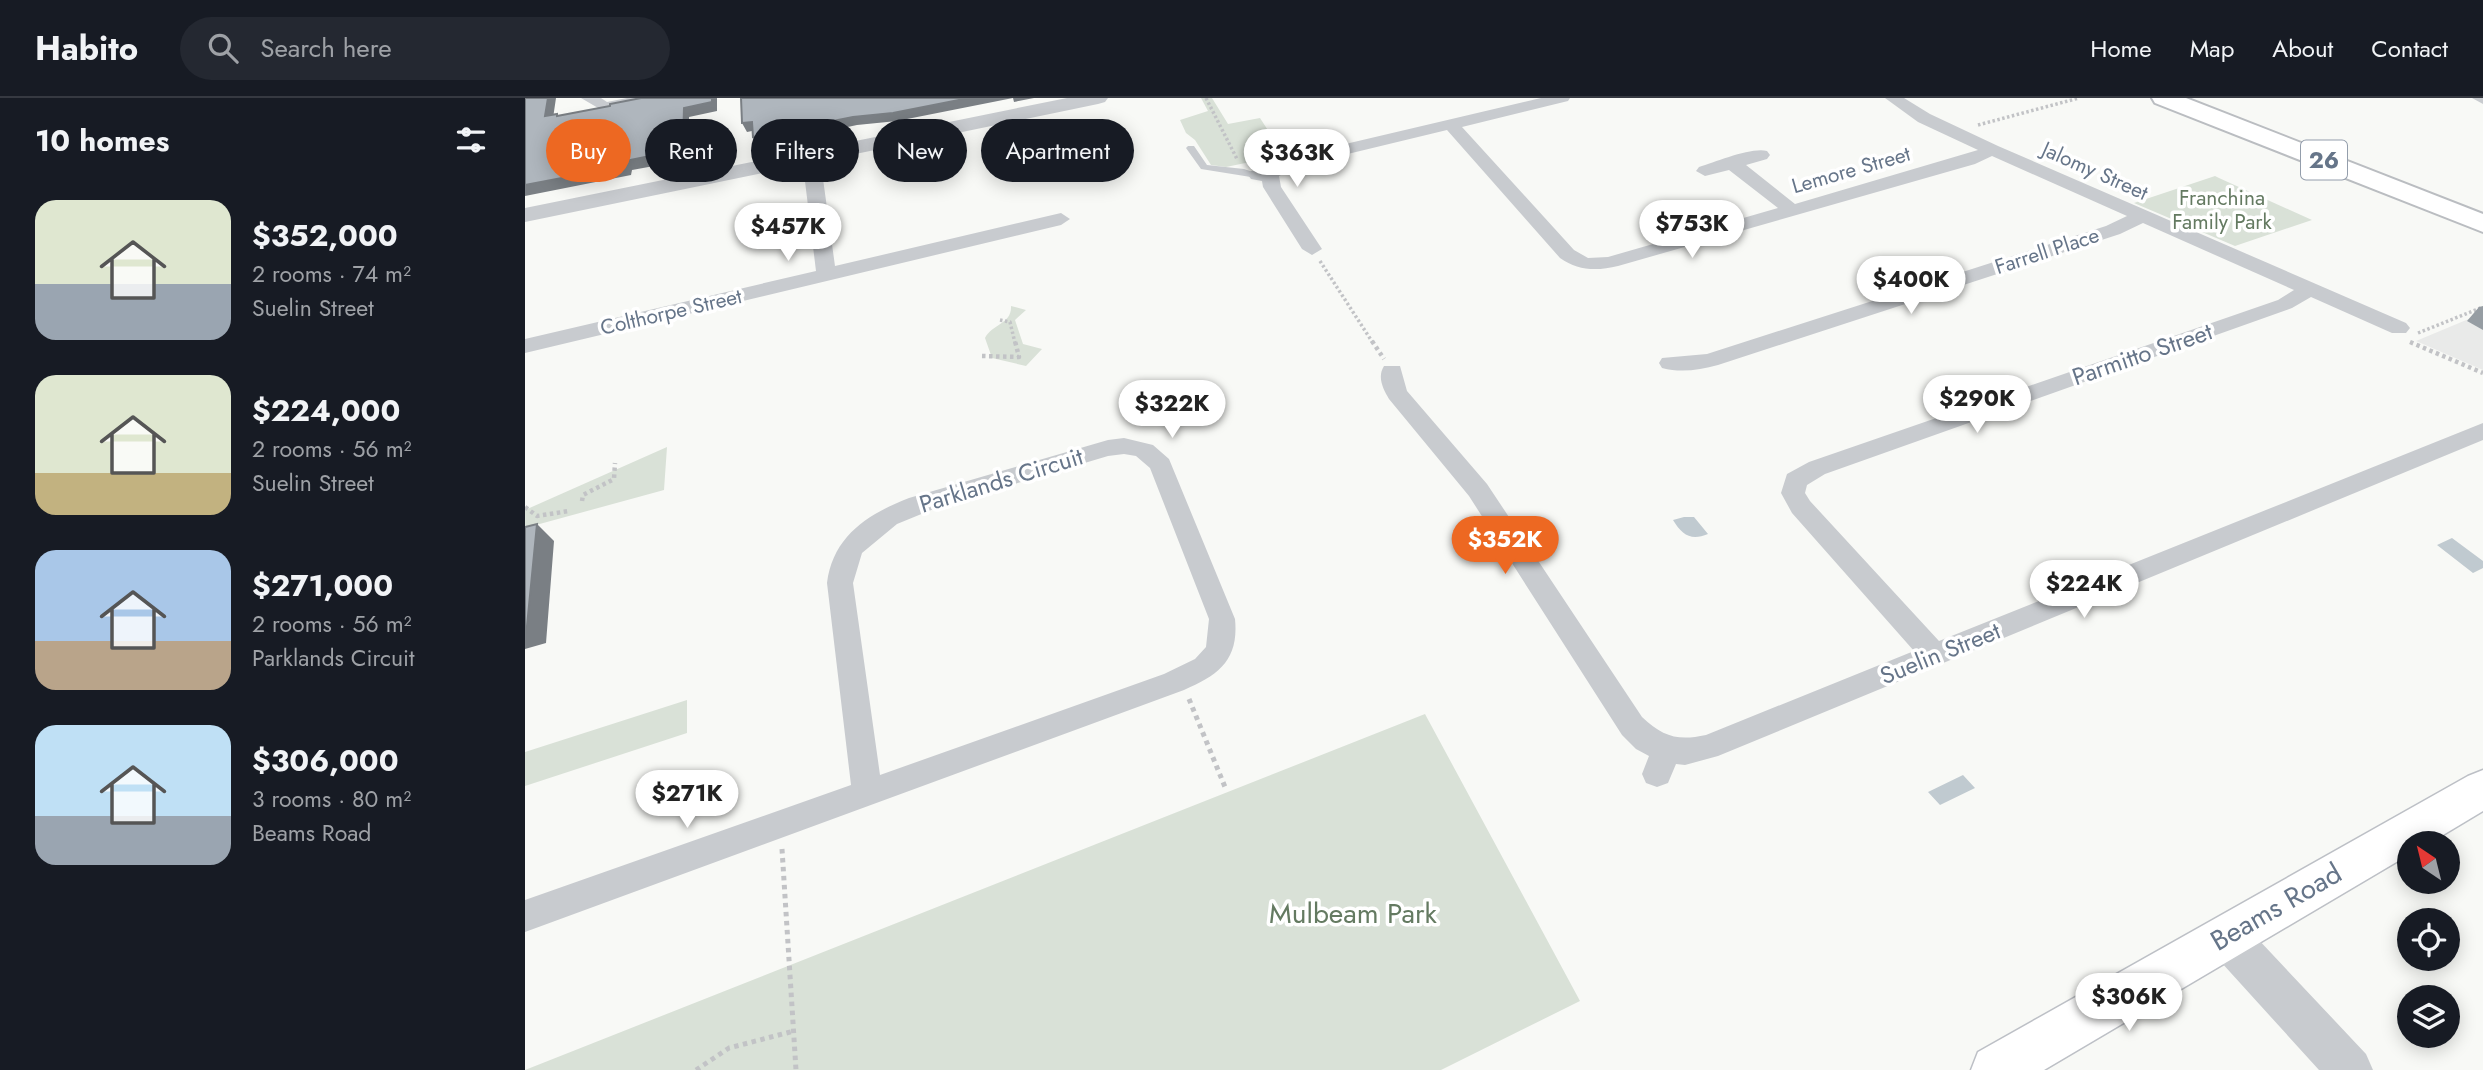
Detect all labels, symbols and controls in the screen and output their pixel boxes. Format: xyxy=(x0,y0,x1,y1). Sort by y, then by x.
search box xyxy=(180,17,670,80)
text: Habito xyxy=(35,25,138,72)
icon: search xyxy=(204,29,242,67)
text: Search here xyxy=(260,29,392,67)
text: Home xyxy=(2090,31,2152,66)
text: Map xyxy=(2190,31,2234,66)
text: About xyxy=(2272,31,2333,66)
text: Contact xyxy=(2371,31,2448,66)
text: 10 homes xyxy=(35,119,169,162)
chip: Buy xyxy=(546,119,631,182)
chip: Rent xyxy=(645,119,737,182)
chip: Filters xyxy=(751,119,859,182)
chip: New xyxy=(873,119,967,182)
chip: Apartment xyxy=(981,119,1134,182)
icon: filters xyxy=(452,121,490,159)
pin: $363K xyxy=(1248,130,1346,189)
street label: Jalomy Street xyxy=(2034,133,2153,208)
text: $363K xyxy=(1260,135,1334,169)
street label: Lemore Street xyxy=(1788,139,1914,201)
road number: 26 xyxy=(2301,141,2347,180)
park label: Franchina Family Park xyxy=(2172,183,2273,237)
pin: $753K xyxy=(1643,200,1741,260)
pin: $457K xyxy=(739,204,837,263)
text: $753K xyxy=(1655,206,1729,240)
text: $457K xyxy=(750,209,826,243)
text: $352,000 xyxy=(252,214,398,257)
street label: Farrell Place xyxy=(1991,220,2103,282)
icon: home xyxy=(91,228,175,312)
pin: $400K xyxy=(1862,256,1960,316)
text: 2 rooms · 74 m² xyxy=(252,257,411,291)
text: $400K xyxy=(1873,262,1949,296)
street label: Colthorpe Street xyxy=(597,281,745,343)
text: Suelin Street xyxy=(252,291,374,325)
street label: Parmitto Street xyxy=(2067,314,2217,394)
pin: $290K xyxy=(1928,376,2026,435)
pin: $322K xyxy=(1123,380,1221,440)
text: $290K xyxy=(1939,381,2015,415)
text: $322K xyxy=(1135,386,1209,420)
text: $224,000 xyxy=(252,389,400,432)
icon: home xyxy=(91,403,175,487)
text: 2 rooms · 56 m² xyxy=(252,432,412,466)
street label: Parklands Circuit xyxy=(915,438,1087,522)
text: Suelin Street xyxy=(252,466,374,500)
pin: $352K xyxy=(1456,517,1554,576)
text: $352K xyxy=(1468,522,1542,556)
pin: $224K xyxy=(2035,560,2133,620)
text: $271,000 xyxy=(252,564,393,607)
text: $224K xyxy=(2046,566,2122,600)
icon: home xyxy=(91,578,175,662)
text: 2 rooms · 56 m² xyxy=(252,607,412,641)
street label: Suelin Street xyxy=(1875,613,2006,693)
text: Parklands Circuit xyxy=(252,641,415,675)
text: $306,000 xyxy=(252,739,399,782)
icon: home xyxy=(91,753,175,837)
pin: $271K xyxy=(638,770,736,830)
text: $271K xyxy=(651,776,723,810)
text: 3 rooms · 80 m² xyxy=(252,782,411,816)
text: Beams Road xyxy=(252,816,371,850)
north arrow xyxy=(2397,831,2461,894)
map controls xyxy=(2397,831,2460,1048)
street label: Beams Road xyxy=(2203,853,2349,961)
park label: Mulbeam Park xyxy=(1269,893,1438,934)
button: locate xyxy=(2397,908,2460,971)
pin: $306K xyxy=(2080,974,2178,1033)
text: $306K xyxy=(2091,979,2167,1013)
button: layers xyxy=(2397,985,2460,1048)

